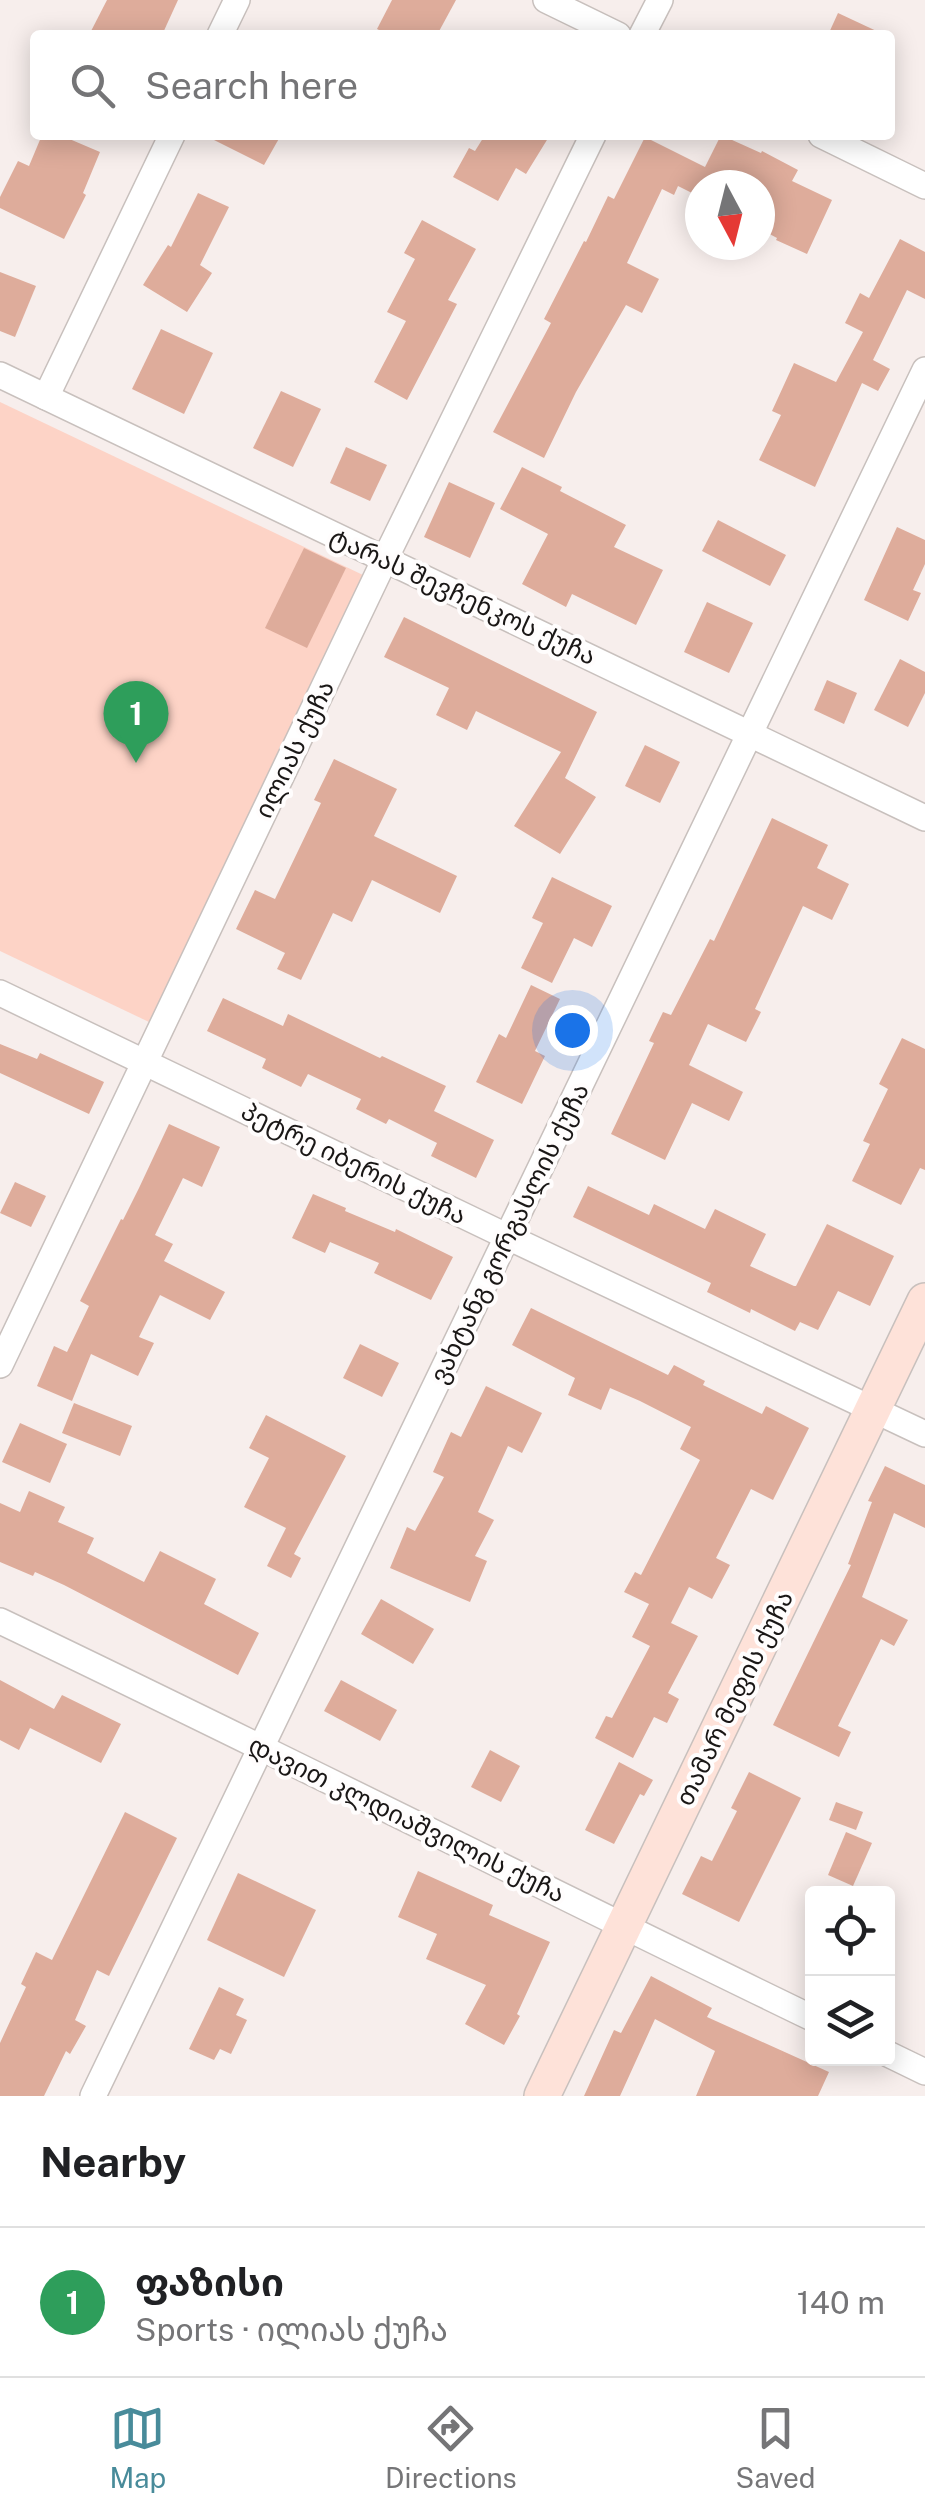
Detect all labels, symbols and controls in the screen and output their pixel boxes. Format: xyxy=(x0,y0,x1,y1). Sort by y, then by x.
search box xyxy=(30,30,895,140)
icon: search xyxy=(65,58,120,113)
text: Search here xyxy=(145,63,358,108)
north arrow xyxy=(685,170,775,260)
street label: ტარას შევჩენკოს ქუჩა xyxy=(325,521,601,671)
street label: ილიას ქუჩა xyxy=(248,675,341,823)
pin: 1 xyxy=(104,680,168,763)
your location xyxy=(547,1005,598,1056)
street label: ვახტანგ გორგასლის ქუჩა xyxy=(423,1078,596,1388)
street label: პეტრე იბერის ქუჩა xyxy=(237,1096,471,1230)
street label: თამარ მეფის ქუჩა xyxy=(669,1586,799,1810)
street label: დავით კლდიაშვილის ქუჩა xyxy=(244,1729,570,1910)
map controls xyxy=(805,1886,895,2066)
button: locate xyxy=(805,1886,895,1976)
button: layers xyxy=(805,1976,895,2066)
text: Nearby xyxy=(40,2137,186,2186)
text: ფაზისი xyxy=(135,2260,284,2305)
text: 1 xyxy=(66,2284,79,2321)
text: 140 m xyxy=(797,2284,885,2321)
text: Sports · ილიას ქუჩა xyxy=(135,2311,448,2348)
tab: Map xyxy=(109,2401,166,2494)
tab: Directions xyxy=(385,2401,517,2494)
tab: Saved xyxy=(735,2401,816,2494)

